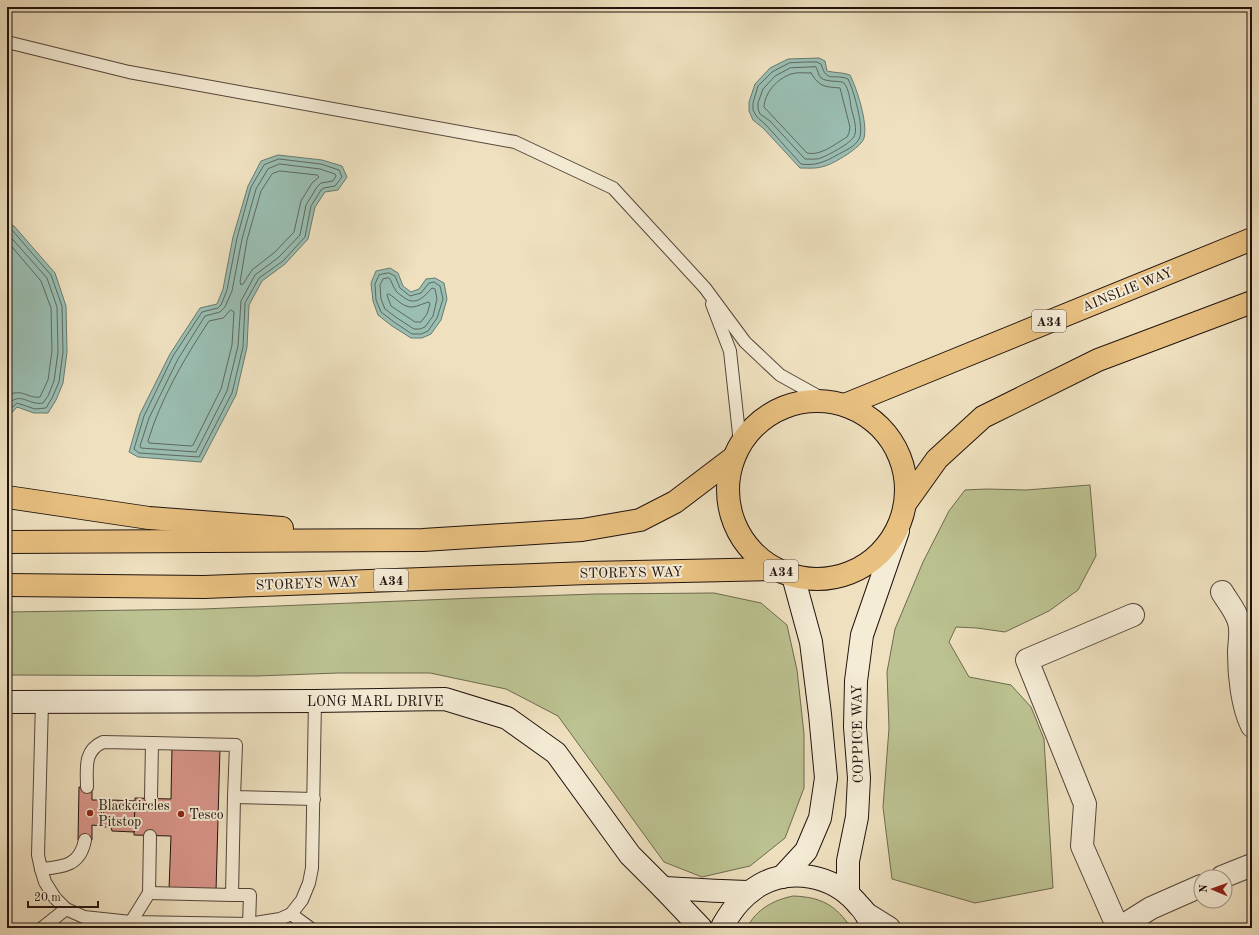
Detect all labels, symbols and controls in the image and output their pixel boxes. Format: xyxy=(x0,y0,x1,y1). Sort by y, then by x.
street label: AINSLIE WAY xyxy=(1080,265,1175,314)
road number: A34 xyxy=(1032,310,1066,332)
road number: A34 xyxy=(764,560,798,582)
street label: STOREYS WAY xyxy=(579,565,683,581)
road number: A34 xyxy=(374,569,408,591)
street label: STOREYS WAY xyxy=(255,575,359,593)
street label: COPPICE WAY xyxy=(850,684,866,784)
street label: LONG MARL DRIVE xyxy=(307,695,443,709)
place label: Blackcircles Pitstop xyxy=(98,799,170,829)
marker: Blackcircles Pitstop xyxy=(85,808,95,818)
place label: Tesco xyxy=(189,808,224,822)
marker: Tesco xyxy=(176,809,186,819)
north arrow xyxy=(1193,869,1233,909)
scale bar xyxy=(28,883,98,909)
text: N xyxy=(1199,884,1210,893)
text: 20 m xyxy=(34,892,61,904)

